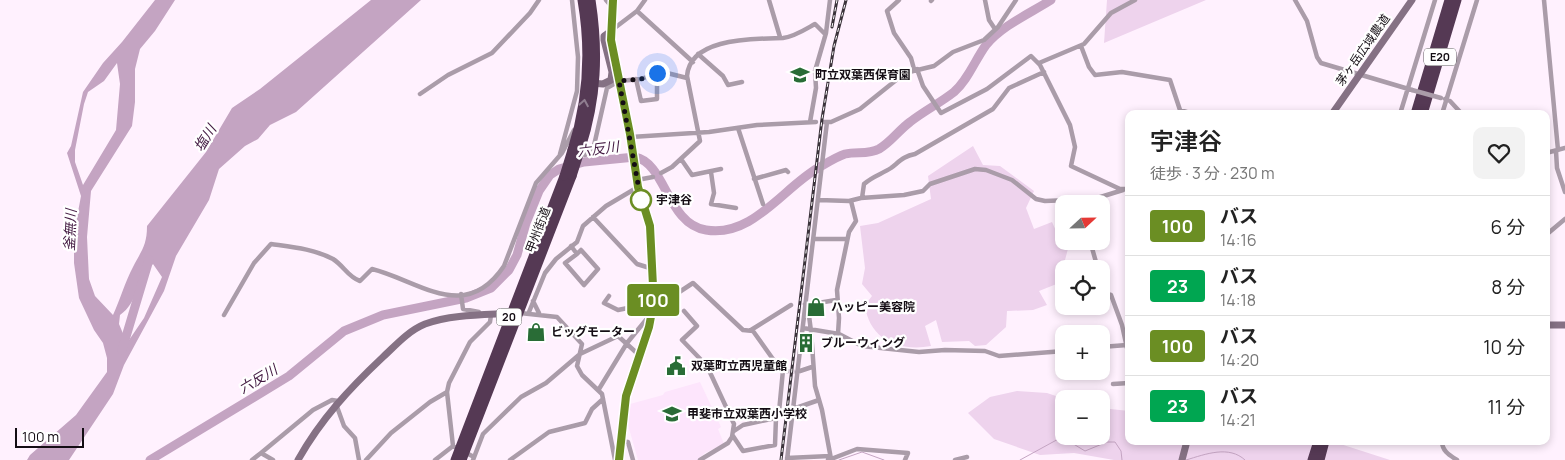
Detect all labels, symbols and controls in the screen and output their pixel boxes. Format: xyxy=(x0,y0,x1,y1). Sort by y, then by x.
street label: 茅ヶ岳広域農道 xyxy=(1332,10,1394,89)
road number: E20 xyxy=(1424,48,1456,66)
your location xyxy=(645,61,670,86)
school or university icon: 町立双葉西保育園 xyxy=(789,64,811,86)
place label: 町立双葉西保育園 xyxy=(815,66,911,83)
one-way arrow xyxy=(578,98,589,107)
water label: 塩川 xyxy=(189,119,221,155)
text: 宇津谷 xyxy=(1150,124,1222,157)
button: heart xyxy=(1473,127,1525,179)
water label: 六反川 xyxy=(576,136,622,160)
text: 徒歩 · 3 分 · 230 m xyxy=(1150,162,1275,184)
marker: 宇津谷 xyxy=(630,189,652,211)
place label: 宇津谷 xyxy=(656,191,692,208)
north arrow xyxy=(1055,195,1110,250)
map controls xyxy=(1055,195,1110,445)
text: バス xyxy=(1220,203,1258,229)
street label: 甲州街道 xyxy=(521,204,554,255)
water label: 釜無川 xyxy=(59,207,80,251)
text: 100 xyxy=(1162,214,1193,238)
text: 6 分 xyxy=(1490,214,1525,240)
text: 14:16 xyxy=(1220,229,1257,251)
button: locate xyxy=(1055,260,1110,315)
text: バス xyxy=(1220,263,1258,289)
text: 23 xyxy=(1167,274,1188,298)
text: 8 分 xyxy=(1491,274,1525,300)
line badge: 100 xyxy=(624,284,682,316)
text: 100 xyxy=(637,288,669,312)
text: 14:18 xyxy=(1220,289,1256,311)
shop icon: ハッピー美容院 xyxy=(805,296,827,318)
place label: ハッピー美容院 xyxy=(831,298,915,315)
road number: 20 xyxy=(496,308,522,326)
shop icon: ビッグモーター xyxy=(525,321,547,343)
place label: ビッグモーター xyxy=(551,323,635,340)
text: バス xyxy=(1220,323,1258,349)
button: + xyxy=(1055,325,1110,380)
building icon: ブルーウィング xyxy=(795,332,817,354)
place label: ブルーウィング xyxy=(821,334,905,351)
text: 100 xyxy=(1162,334,1193,358)
text: 10 分 xyxy=(1483,334,1525,360)
text: 14:20 xyxy=(1220,349,1259,371)
public building icon: 双葉町立西児童館 xyxy=(665,355,687,377)
place label: 双葉町立西児童館 xyxy=(691,357,787,374)
water label: 六反川 xyxy=(235,359,282,398)
text: バス xyxy=(1220,383,1258,409)
button: − xyxy=(1055,390,1110,445)
text: 23 xyxy=(1167,394,1188,418)
text: 11 分 xyxy=(1487,394,1525,420)
school or university icon: 甲斐市立双葉西小学校 xyxy=(661,403,683,425)
place label: 甲斐市立双葉西小学校 xyxy=(687,405,807,422)
text: 14:21 xyxy=(1220,409,1256,431)
scale bar xyxy=(15,425,84,448)
text: 100 m xyxy=(22,427,59,446)

